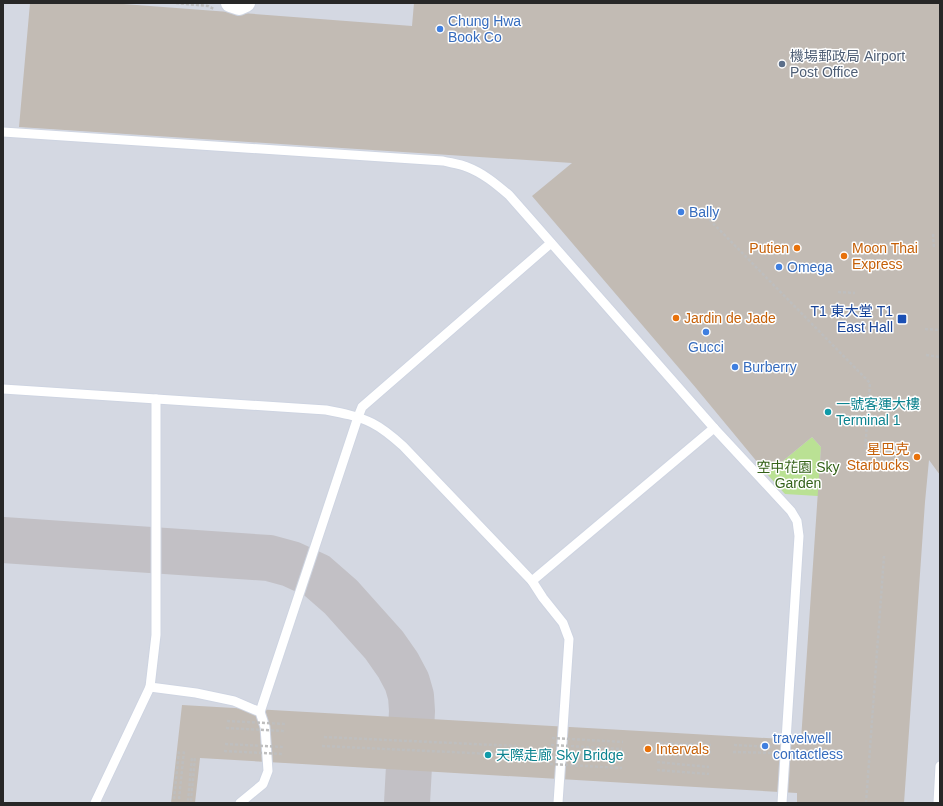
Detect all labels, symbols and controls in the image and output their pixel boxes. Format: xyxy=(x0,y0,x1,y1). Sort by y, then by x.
place label: Chung Hwa Book Co xyxy=(448,13,521,45)
marker: Chung Hwa Book Co xyxy=(435,24,445,34)
place label: 機場郵政局 Airport Post Office xyxy=(790,48,905,80)
marker: 機場郵政局 Airport Post Office xyxy=(777,59,787,69)
place label: Bally xyxy=(689,204,719,220)
marker: Bally xyxy=(676,207,686,217)
place label: Putien xyxy=(749,240,789,256)
place label: Moon Thai Express xyxy=(852,240,918,272)
marker: Putien xyxy=(792,243,802,253)
marker: Moon Thai Express xyxy=(839,251,849,261)
place label: Omega xyxy=(787,259,833,275)
marker: Omega xyxy=(774,262,784,272)
place label: T1 東大堂 T1 East Hall xyxy=(811,303,893,335)
place label: Jardin de Jade xyxy=(684,310,776,326)
marker: Jardin de Jade xyxy=(671,313,681,323)
marker: T1 東大堂 T1 East Hall xyxy=(896,313,908,325)
marker: Gucci xyxy=(701,327,711,337)
place label: Gucci xyxy=(688,339,724,355)
place label: Burberry xyxy=(743,359,797,375)
marker: Burberry xyxy=(730,362,740,372)
place label: 一號客運大樓 Terminal 1 xyxy=(836,396,920,428)
marker: 一號客運大樓 Terminal 1 xyxy=(823,407,833,417)
place label: 星巴克 Starbucks xyxy=(847,441,909,473)
marker: 星巴克 Starbucks xyxy=(912,452,922,462)
park label: 空中花園 Sky Garden xyxy=(756,459,840,491)
place label: travelwell contactless xyxy=(773,730,843,762)
place label: Intervals xyxy=(656,741,709,757)
marker: travelwell contactless xyxy=(760,741,770,751)
marker: Intervals xyxy=(643,744,653,754)
place label: 天際走廊 Sky Bridge xyxy=(496,747,624,763)
marker: 天際走廊 Sky Bridge xyxy=(483,750,493,760)

